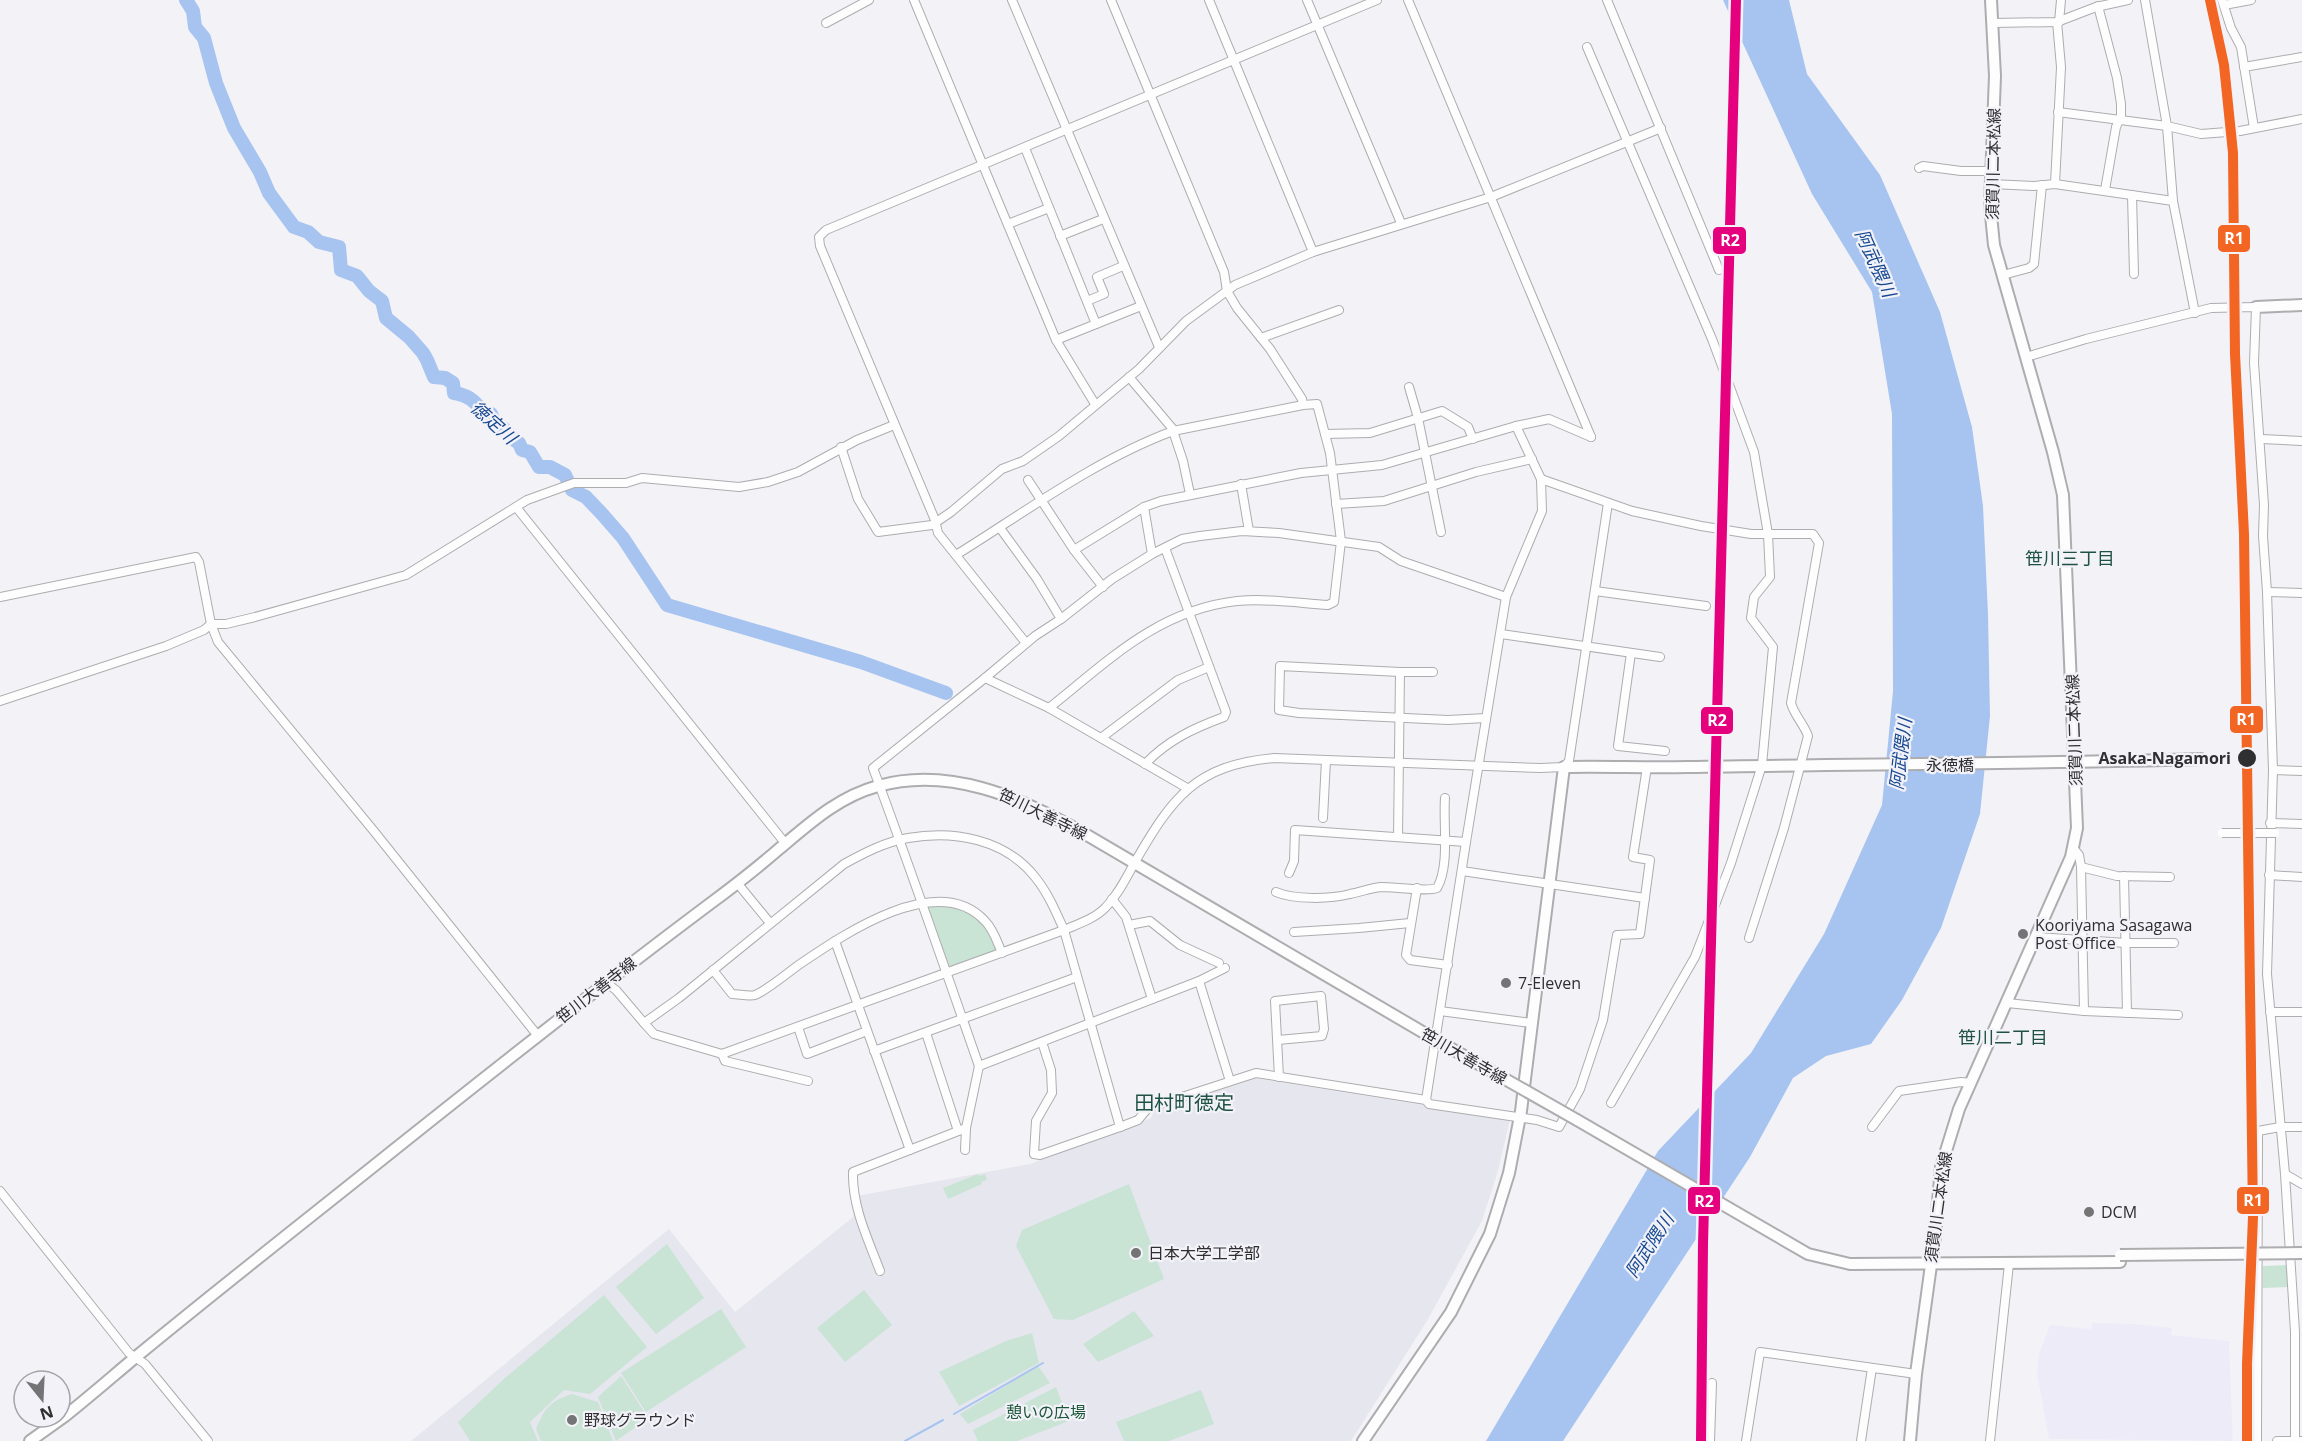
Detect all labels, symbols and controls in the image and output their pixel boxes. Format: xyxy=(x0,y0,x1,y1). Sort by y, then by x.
street label: 須賀川二本松線 xyxy=(1981,108,2005,220)
line badge: R1 xyxy=(2217,224,2251,253)
water label: 阿武隈川 xyxy=(1850,225,1902,303)
line badge: R2 xyxy=(1712,226,1747,255)
text: R1 xyxy=(2224,227,2244,249)
text: R2 xyxy=(1720,229,1740,251)
water label: 徳定川 xyxy=(466,395,524,450)
district label: 笹川三丁目 xyxy=(2025,546,2115,570)
street label: 須賀川二本松線 xyxy=(2061,674,2087,786)
line badge: R1 xyxy=(2229,705,2264,734)
line badge: R2 xyxy=(1700,706,1734,735)
text: R1 xyxy=(2236,708,2256,730)
text: R2 xyxy=(1707,709,1727,731)
water label: 阿武隈川 xyxy=(1884,715,1917,791)
place label: Asaka-Nagamori xyxy=(2098,747,2231,769)
marker: Asaka-Nagamori xyxy=(2236,747,2258,769)
street label: 永徳橋 xyxy=(1926,754,1974,776)
street label: 笹川大善寺線 xyxy=(995,783,1091,845)
place label: Kooriyama Sasagawa Post Office xyxy=(2035,914,2192,954)
marker: Kooriyama Sasagawa Post Office xyxy=(2016,927,2030,941)
street label: 笹川大善寺線 xyxy=(551,952,641,1028)
place label: 7-Eleven xyxy=(1518,972,1581,994)
marker: 7-Eleven xyxy=(1499,976,1513,990)
street label: 笹川大善寺線 xyxy=(1417,1022,1511,1090)
district label: 笹川二丁目 xyxy=(1958,1025,2048,1049)
district label: 田村町徳定 xyxy=(1134,1089,1234,1116)
street label: 須賀川二本松線 xyxy=(1919,1150,1957,1264)
line badge: R2 xyxy=(1687,1186,1721,1215)
line badge: R1 xyxy=(2236,1186,2270,1215)
text: R1 xyxy=(2243,1189,2263,1211)
text: R2 xyxy=(1694,1190,1714,1212)
place label: DCM xyxy=(2101,1201,2137,1223)
marker: DCM xyxy=(2082,1205,2096,1219)
water label: 阿武隈川 xyxy=(1619,1207,1680,1282)
place label: 日本大学工学部 xyxy=(1148,1242,1260,1264)
marker: 日本大学工学部 xyxy=(1129,1246,1143,1260)
north arrow xyxy=(12,1369,72,1429)
text: N xyxy=(37,1401,56,1426)
park label: 憩いの広場 xyxy=(1006,1401,1086,1423)
place label: 野球グラウンド xyxy=(584,1409,696,1431)
marker: 野球グラウンド xyxy=(565,1413,579,1427)

